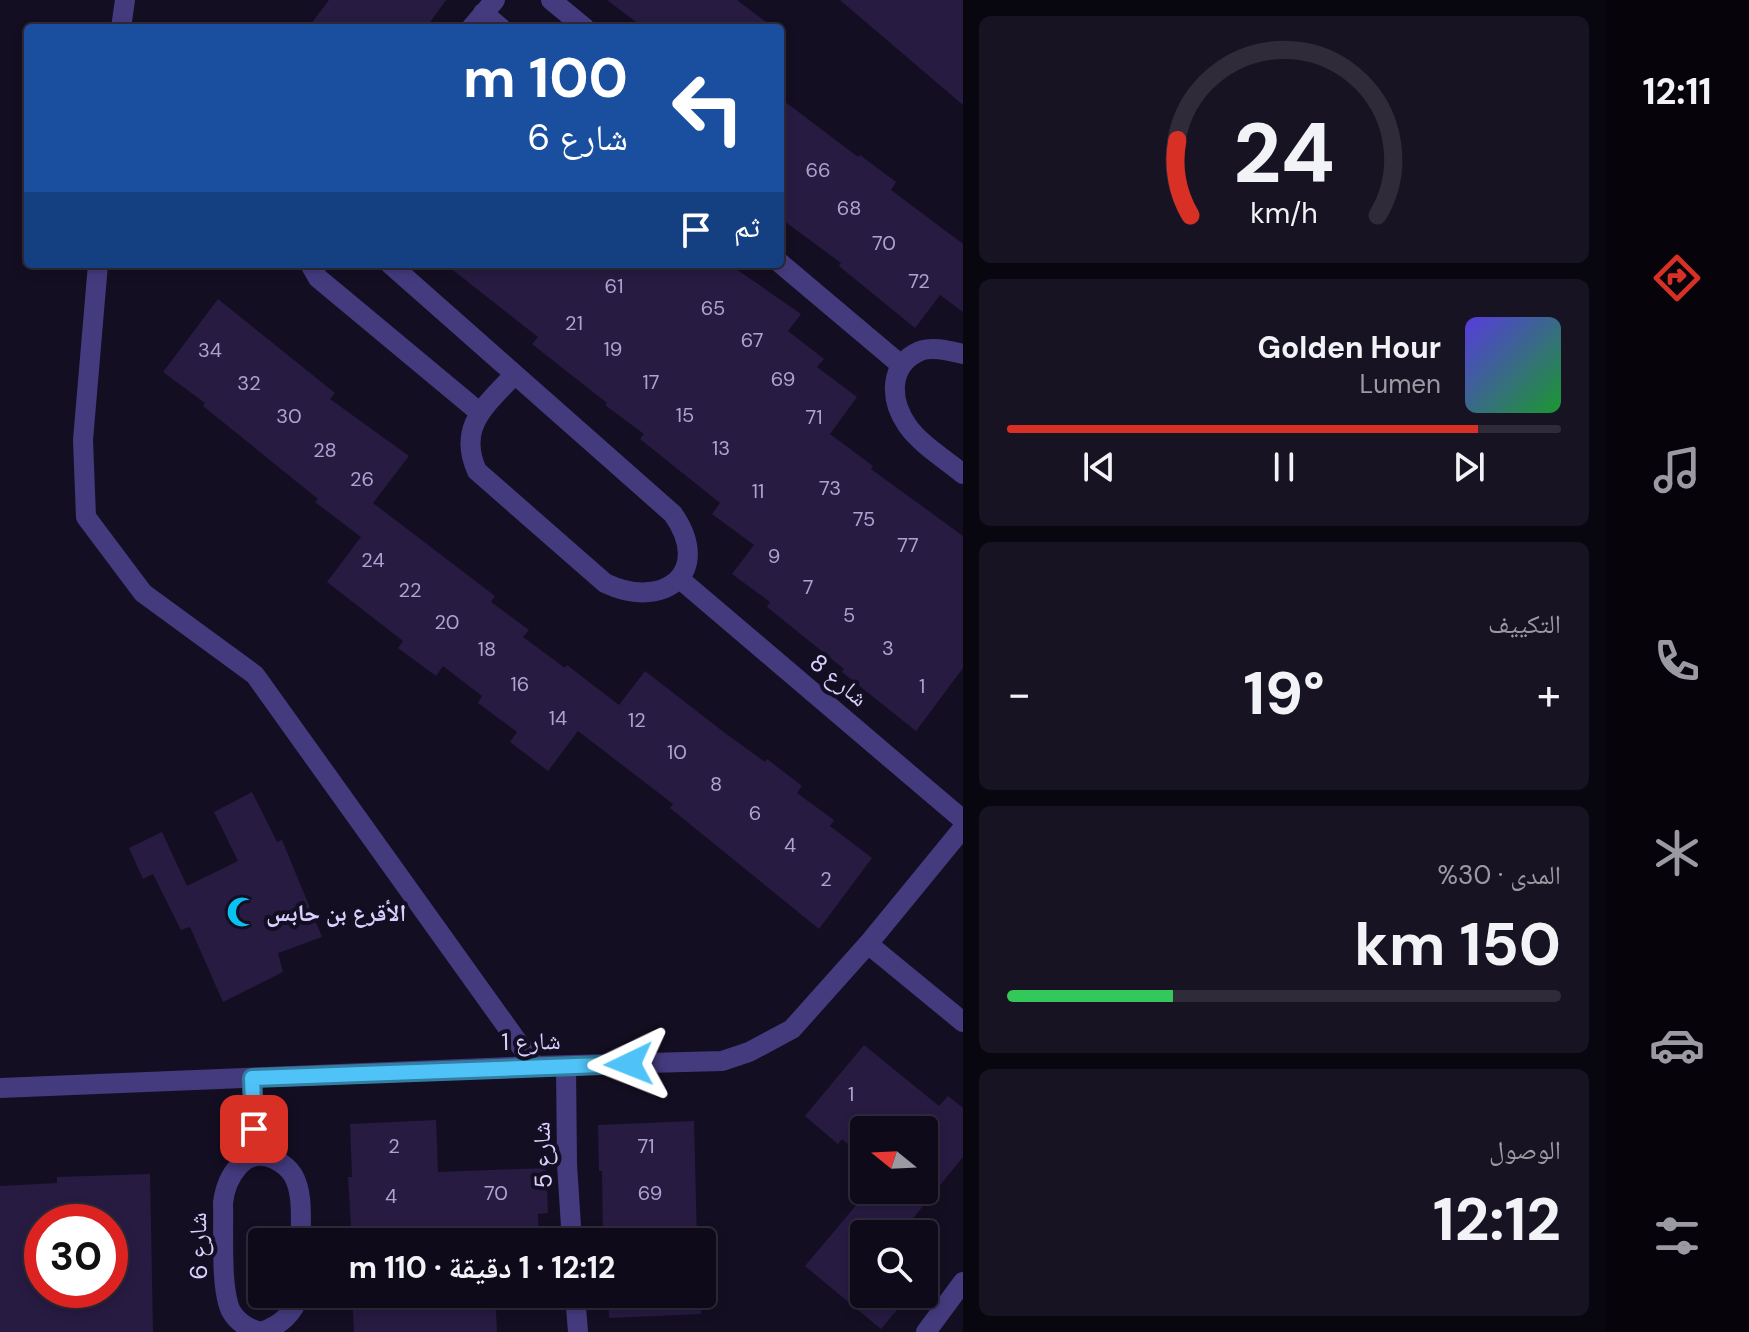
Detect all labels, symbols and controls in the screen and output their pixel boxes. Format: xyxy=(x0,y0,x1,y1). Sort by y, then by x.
text: 100 m xyxy=(463,41,628,114)
icon: left xyxy=(656,56,760,160)
text: 12:11 xyxy=(1642,68,1712,115)
text: 24 xyxy=(1233,98,1335,207)
text: شارع 6 xyxy=(527,114,628,161)
house number: 66 xyxy=(805,157,831,183)
house number: 68 xyxy=(837,195,861,221)
text: km/h xyxy=(1250,195,1318,232)
text: ثم xyxy=(734,207,760,246)
icon: arrive xyxy=(674,208,718,252)
house number: 70 xyxy=(872,230,896,256)
icon: directions xyxy=(1649,250,1705,306)
house number: 72 xyxy=(908,268,930,294)
house number: 61 xyxy=(605,273,623,299)
house number: 65 xyxy=(701,295,725,321)
house number: 21 xyxy=(565,310,583,336)
house number: 67 xyxy=(741,327,763,353)
text: Golden Hour xyxy=(1258,328,1441,367)
house number: 19 xyxy=(604,336,622,362)
house number: 34 xyxy=(198,337,222,363)
house number: 69 xyxy=(771,366,795,392)
text: Lumen xyxy=(1360,367,1441,401)
house number: 17 xyxy=(643,369,659,395)
house number: 32 xyxy=(237,370,261,396)
house number: 15 xyxy=(676,402,694,428)
house number: 30 xyxy=(276,403,302,429)
house number: 71 xyxy=(806,404,823,430)
house number: 13 xyxy=(712,435,730,461)
house number: 28 xyxy=(313,437,337,463)
icon: music xyxy=(1649,442,1705,498)
icon: previous xyxy=(1077,445,1121,489)
icon: pause xyxy=(1262,445,1306,489)
icon: next xyxy=(1447,445,1491,489)
house number: 26 xyxy=(350,466,374,492)
house number: 73 xyxy=(819,475,841,501)
house number: 11 xyxy=(752,478,764,504)
house number: 75 xyxy=(853,506,875,532)
house number: 77 xyxy=(897,532,919,558)
house number: 9 xyxy=(768,543,780,569)
house number: 24 xyxy=(361,547,385,573)
house number: 7 xyxy=(803,574,813,600)
house number: 22 xyxy=(398,577,422,603)
house number: 5 xyxy=(843,602,855,628)
text: التكييف xyxy=(1488,607,1561,641)
house number: 20 xyxy=(435,609,460,635)
icon: phone xyxy=(1649,633,1705,689)
house number: 3 xyxy=(882,635,894,661)
house number: 18 xyxy=(478,636,496,662)
street label: شارع 8 xyxy=(804,647,874,713)
text: 19° xyxy=(1243,654,1325,733)
text: − xyxy=(1007,665,1031,723)
text: + xyxy=(1537,665,1561,723)
house number: 16 xyxy=(511,671,529,697)
house number: 1 xyxy=(919,673,925,699)
house number: 14 xyxy=(549,705,567,731)
house number: 12 xyxy=(628,707,646,733)
house number: 10 xyxy=(667,739,687,765)
house number: 8 xyxy=(710,771,722,797)
house number: 6 xyxy=(749,800,761,826)
icon: climate xyxy=(1649,825,1705,881)
house number: 4 xyxy=(784,832,796,858)
text: المدى · 30% xyxy=(1438,858,1561,892)
house number: 2 xyxy=(820,866,832,892)
mosque icon: الأقرع بن حابس xyxy=(225,895,259,929)
place label: الأقرع بن حابس xyxy=(266,897,406,928)
text: 150 km xyxy=(1354,905,1561,984)
icon: car xyxy=(1649,1017,1705,1073)
position arrow xyxy=(587,1022,671,1106)
street label: شارع 1 xyxy=(501,1025,561,1057)
house number: 1 xyxy=(848,1081,854,1107)
pin xyxy=(220,1095,288,1163)
icon: arrive xyxy=(232,1107,276,1151)
north arrow xyxy=(850,1116,938,1204)
map controls xyxy=(850,1116,938,1308)
street label: شارع 5 xyxy=(525,1121,559,1189)
house number: 2 xyxy=(388,1133,400,1159)
house number: 71 xyxy=(638,1133,655,1159)
text: الوصول xyxy=(1489,1133,1561,1167)
house number: 70 xyxy=(484,1180,508,1206)
house number: 69 xyxy=(638,1180,662,1206)
text: 12:12 xyxy=(1433,1180,1561,1259)
house number: 4 xyxy=(385,1183,397,1209)
speed limit sign: 30 xyxy=(24,1204,128,1308)
icon: filters xyxy=(1649,1208,1705,1264)
street label: شارع 6 xyxy=(182,1212,214,1280)
button: search xyxy=(850,1220,938,1308)
text: 12:12 · 1 دقيقة · 110 m xyxy=(349,1248,615,1287)

